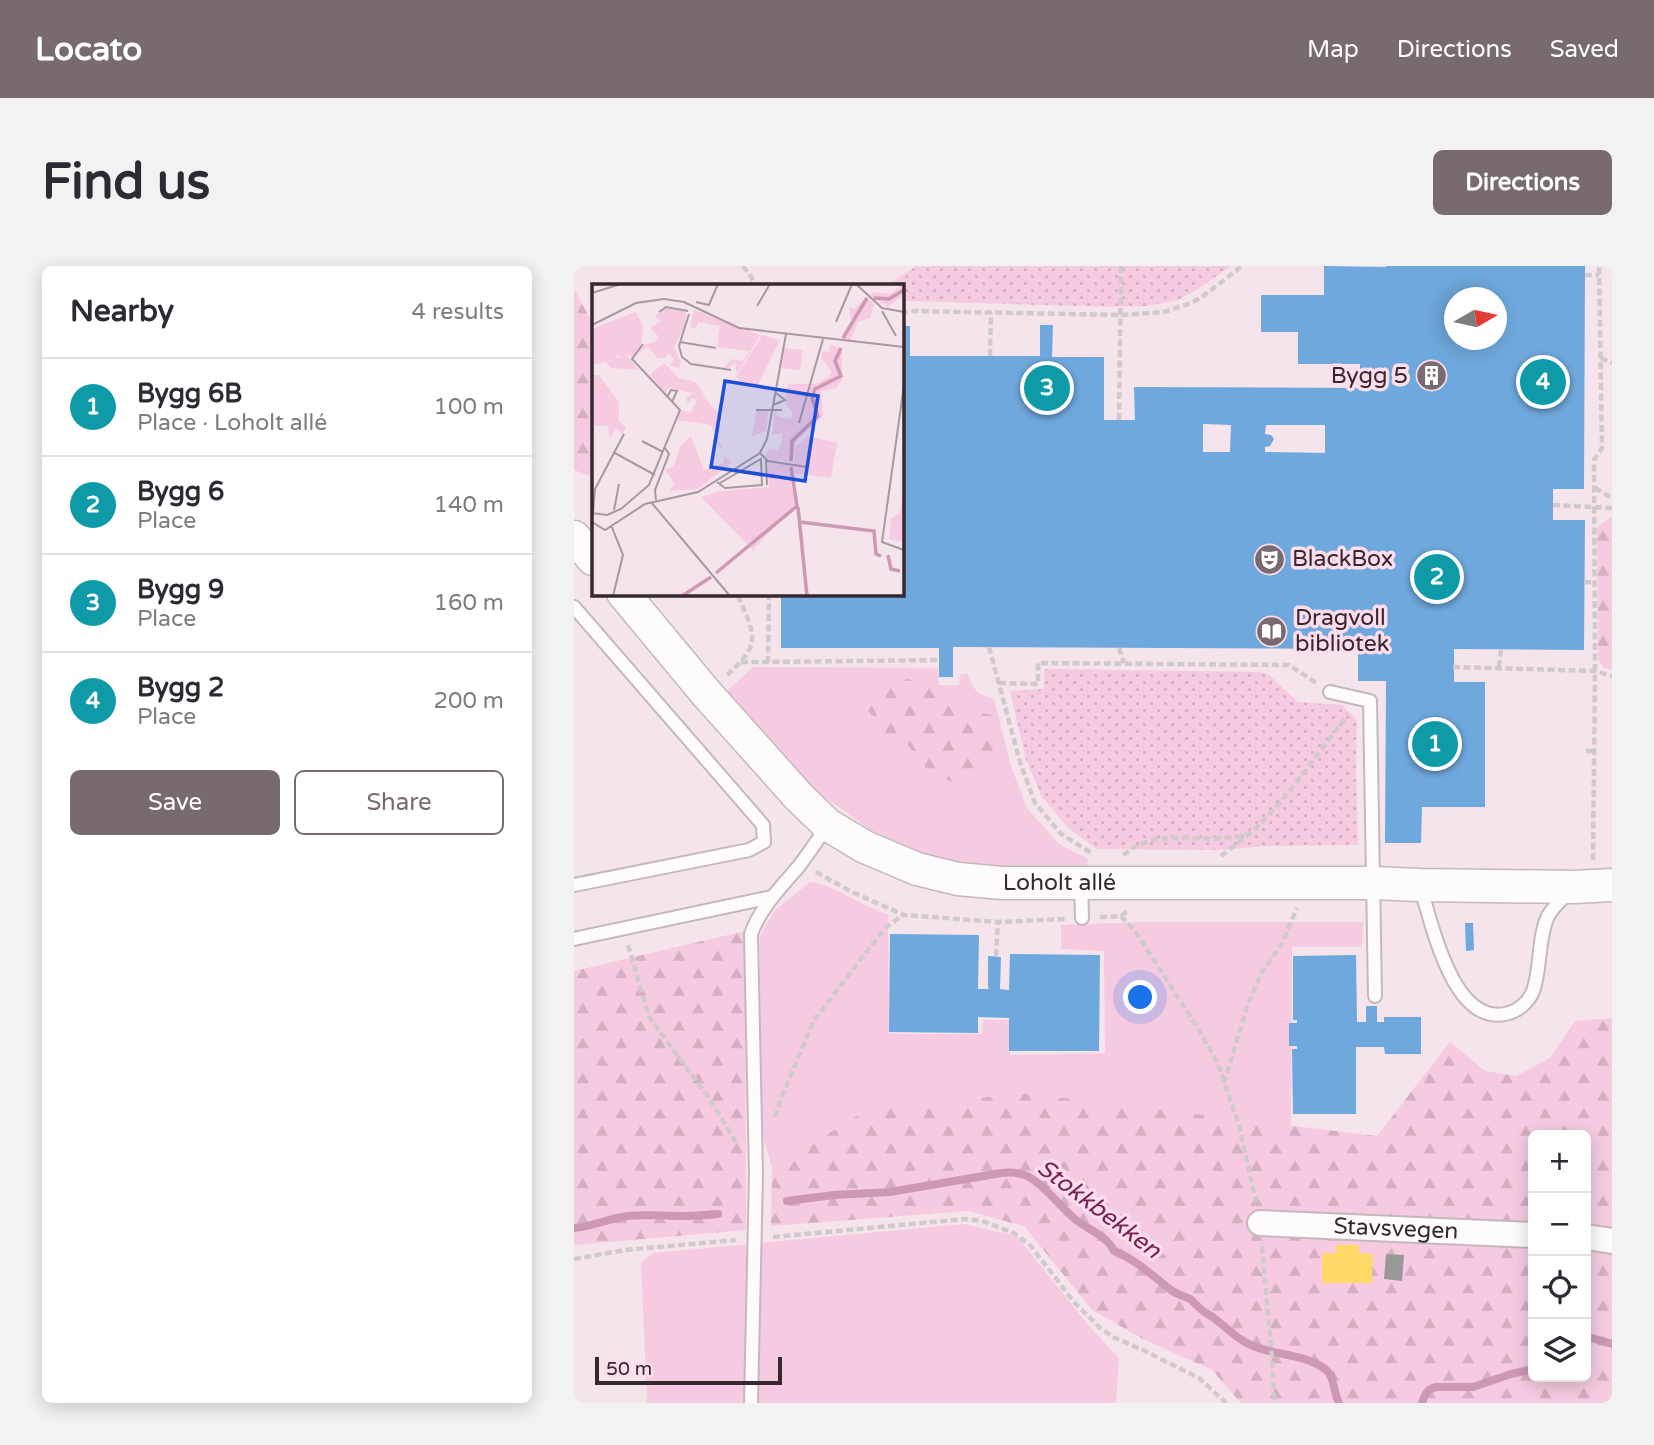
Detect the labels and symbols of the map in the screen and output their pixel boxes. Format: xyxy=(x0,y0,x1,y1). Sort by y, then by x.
inset map xyxy=(592,284,903,595)
north arrow xyxy=(1444,287,1507,350)
pin: 4 xyxy=(1520,356,1566,408)
building icon: Bygg 5 xyxy=(1414,359,1448,393)
pin: 3 xyxy=(1024,362,1070,414)
place label: Bygg 5 xyxy=(1331,362,1408,390)
theatre icon: BlackBox xyxy=(1252,542,1286,576)
place label: BlackBox xyxy=(1292,545,1393,573)
pin: 2 xyxy=(1414,551,1460,603)
place label: Dragvoll bibliotek xyxy=(1295,604,1389,658)
library icon: Dragvoll bibliotek xyxy=(1255,614,1289,648)
pin: 1 xyxy=(1412,718,1458,770)
street label: Loholt allé xyxy=(1003,869,1116,897)
your location xyxy=(1123,980,1157,1014)
water label: Stokkbekken xyxy=(1032,1153,1167,1266)
street label: Stavsvegen xyxy=(1333,1212,1459,1246)
scale bar xyxy=(595,1354,782,1386)

